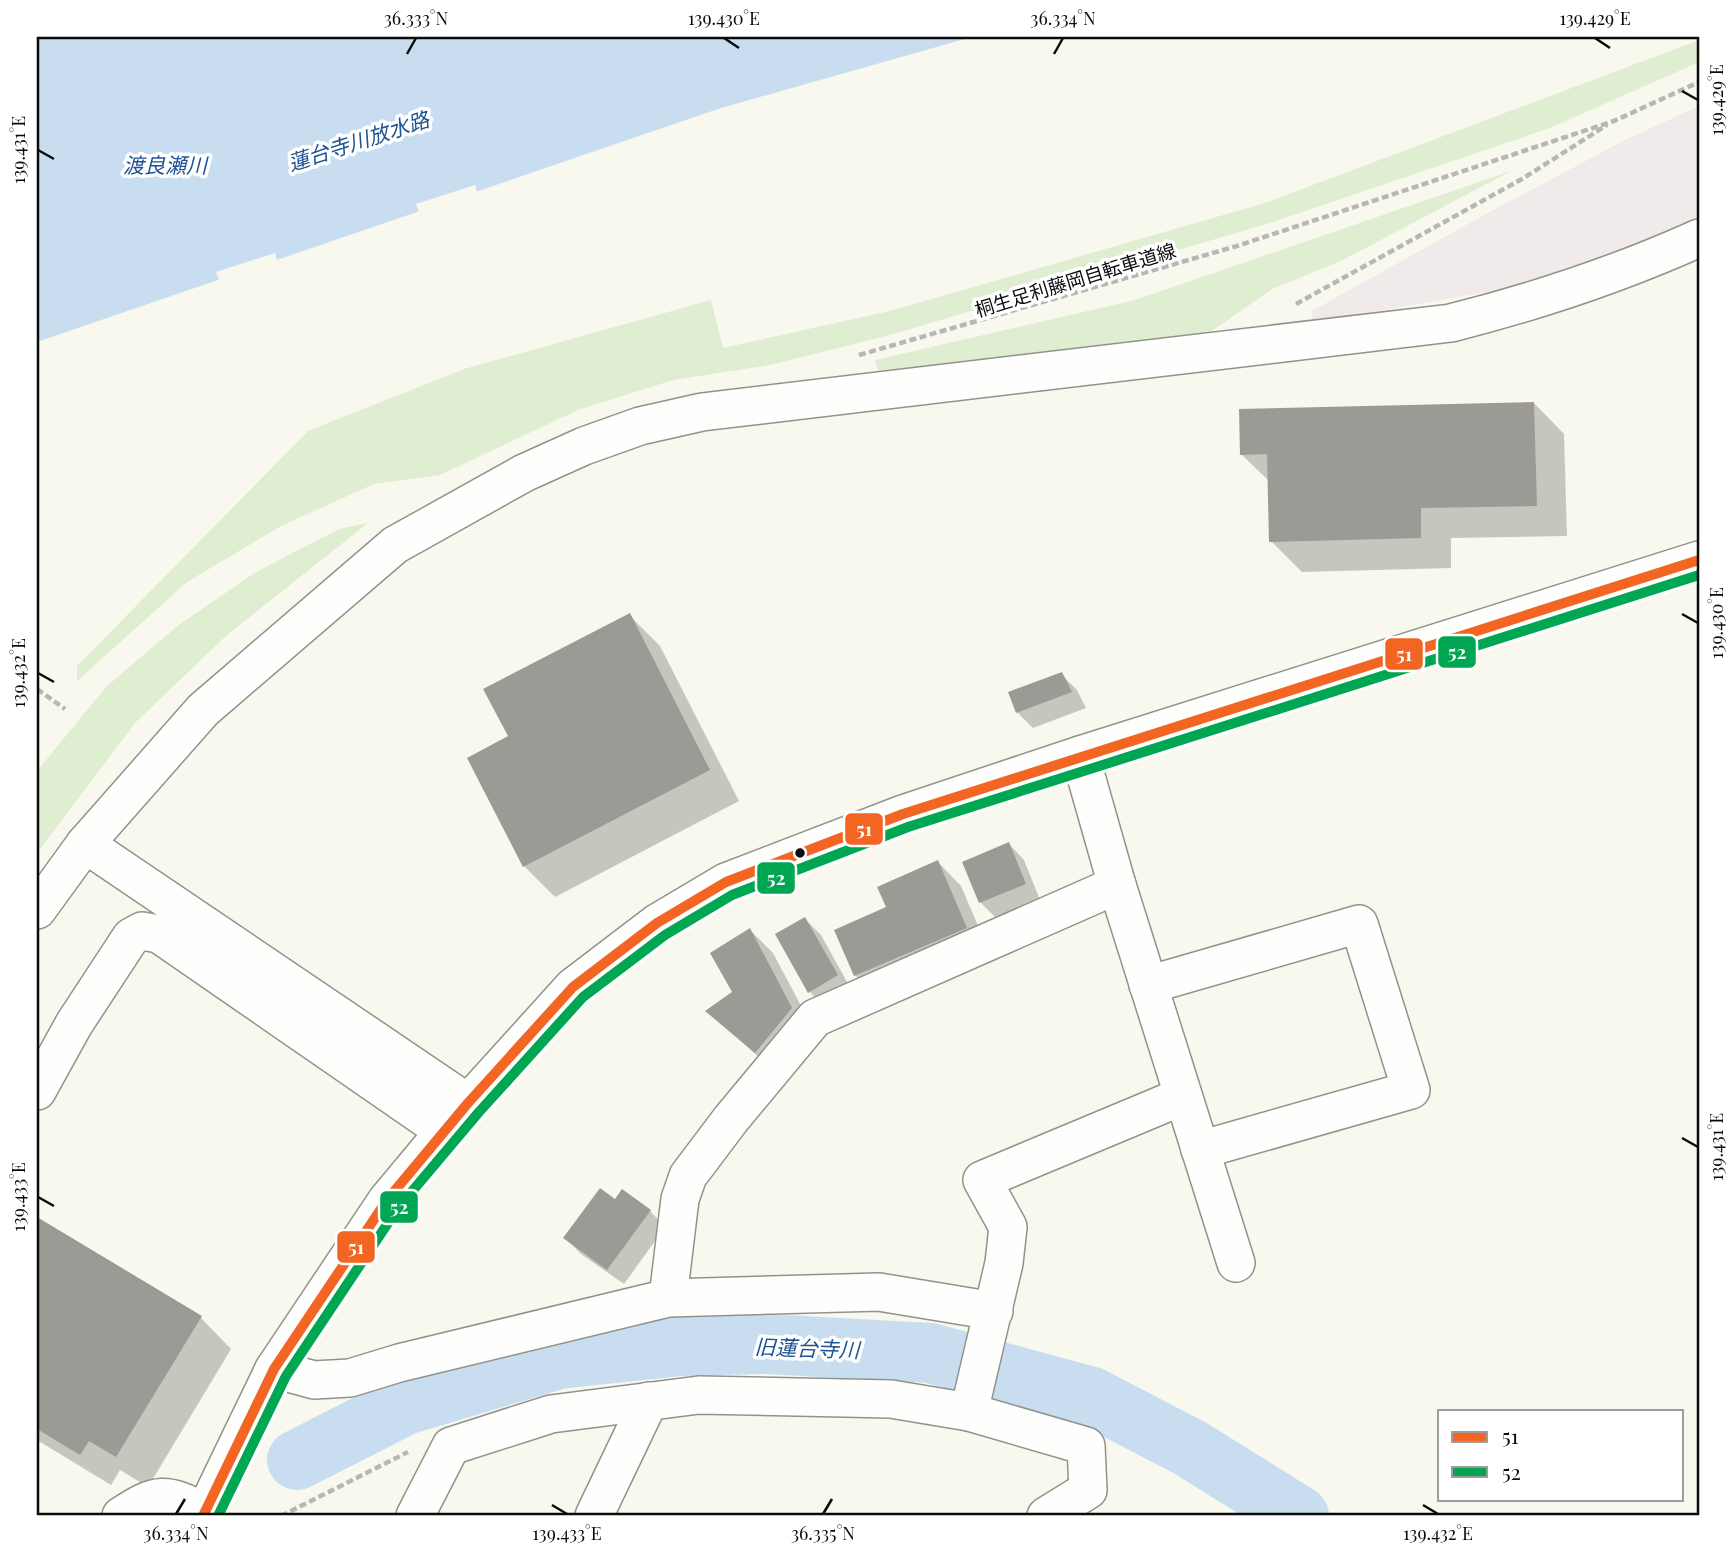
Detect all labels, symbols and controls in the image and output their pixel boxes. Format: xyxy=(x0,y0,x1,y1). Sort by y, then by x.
text: 36.333°N xyxy=(384,6,449,30)
text: 139.430°E xyxy=(688,6,760,30)
text: 36.334°N xyxy=(1030,6,1096,30)
text: 139.429°E xyxy=(1559,6,1631,30)
text: 139.429°E xyxy=(1704,64,1728,136)
water label: 蓮台寺川放水路 xyxy=(284,103,434,176)
text: 139.431°E xyxy=(6,116,30,184)
water label: 渡良瀬川 xyxy=(123,150,209,178)
street label: 桐生足利藤岡自転車道線 xyxy=(971,236,1179,322)
text: 139.430°E xyxy=(1704,587,1728,659)
line badge: 52 xyxy=(1437,635,1477,669)
line badge: 51 xyxy=(1384,637,1424,671)
text: 139.432°E xyxy=(6,638,30,708)
text: 52 xyxy=(1448,638,1466,664)
text: 51 xyxy=(1396,640,1412,666)
line badge: 51 xyxy=(844,812,884,846)
text: 51 xyxy=(856,815,872,841)
unlabelled marker xyxy=(793,846,807,860)
line badge: 52 xyxy=(756,861,796,895)
text: 52 xyxy=(767,864,785,890)
text: 139.431°E xyxy=(1704,1113,1728,1181)
text: 139.433°E xyxy=(6,1162,30,1232)
line badge: 52 xyxy=(379,1190,419,1224)
text: 52 xyxy=(390,1193,408,1219)
line badge: 51 xyxy=(336,1230,376,1264)
text: 51 xyxy=(348,1233,364,1259)
water label: 旧蓮台寺川 xyxy=(754,1331,862,1363)
legend xyxy=(1438,1410,1684,1500)
text: 51 xyxy=(1502,1421,1519,1449)
text: 52 xyxy=(1502,1457,1521,1485)
text: 36.334°N xyxy=(143,1521,209,1545)
text: 139.433°E xyxy=(532,1521,602,1545)
text: 36.335°N xyxy=(791,1521,855,1545)
text: 139.432°E xyxy=(1403,1521,1473,1545)

